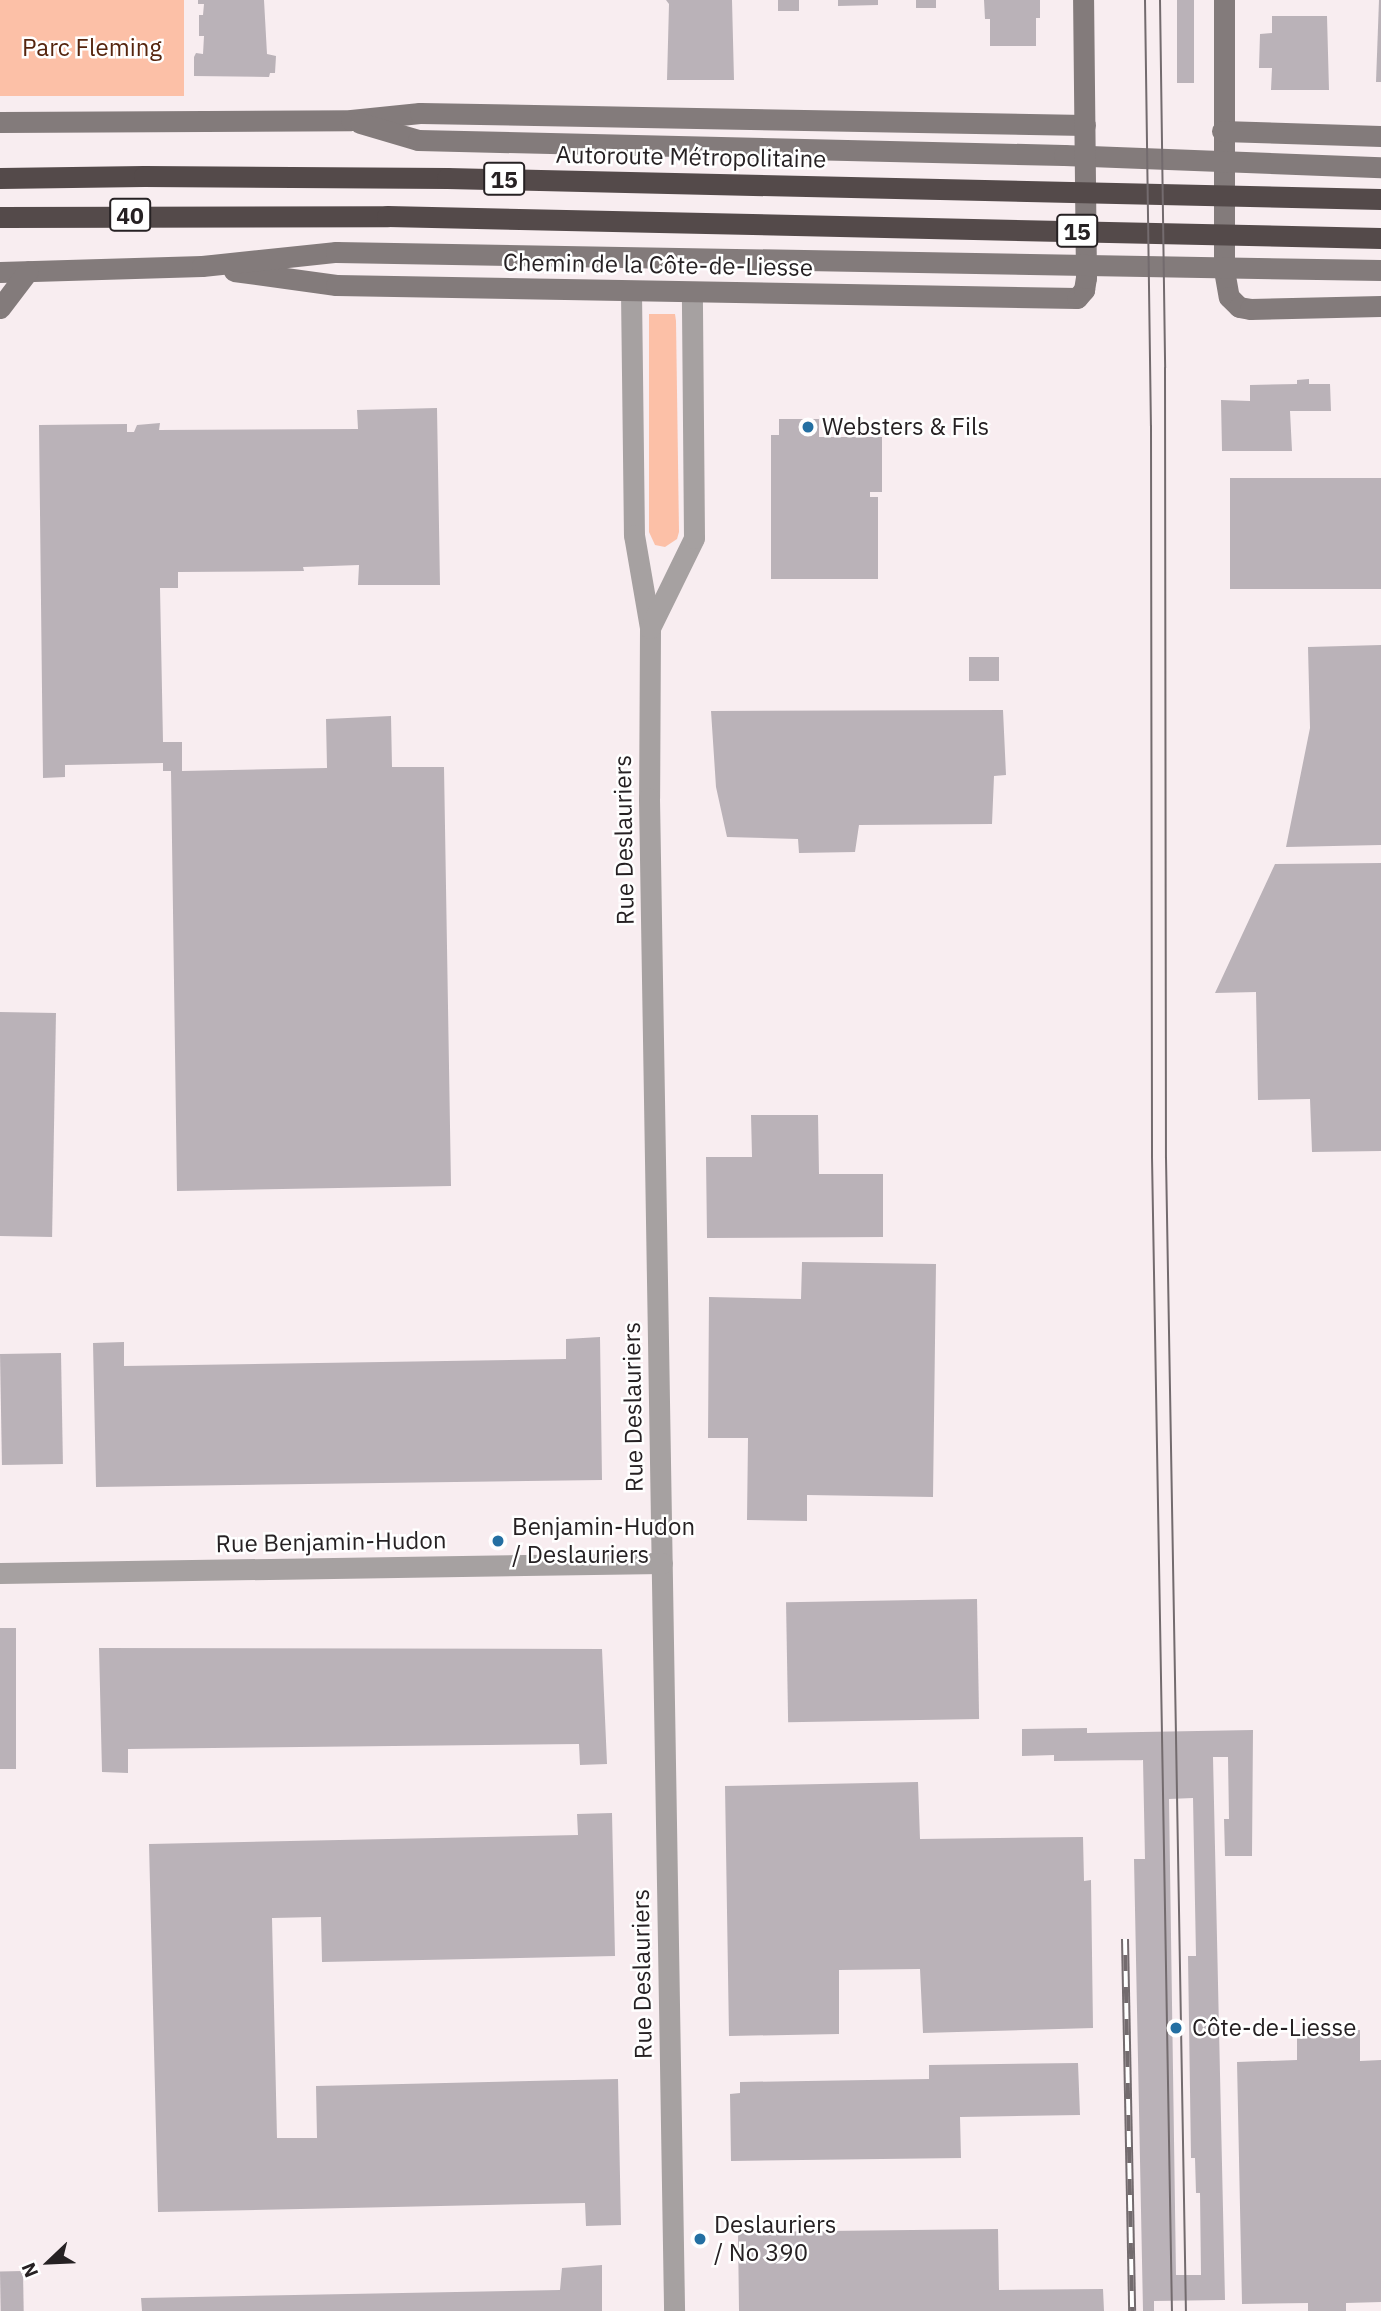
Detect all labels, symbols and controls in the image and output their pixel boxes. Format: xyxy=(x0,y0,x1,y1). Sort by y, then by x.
park label: Parc Fleming xyxy=(22,34,162,62)
street label: Autoroute Métropolitaine xyxy=(555,140,827,174)
road number: 15 xyxy=(483,160,525,198)
road number: 40 xyxy=(109,196,151,234)
road number: 15 xyxy=(1056,212,1098,250)
street label: Chemin de la Côte-de-Liesse xyxy=(503,248,813,282)
place label: Websters & Fils xyxy=(822,413,989,441)
marker: Websters & Fils xyxy=(800,419,816,435)
street label: Rue Deslauriers xyxy=(608,755,640,925)
street label: Rue Deslauriers xyxy=(617,1322,649,1492)
place label: Benjamin-Hudon / Deslauriers xyxy=(512,1513,695,1569)
street label: Rue Benjamin-Hudon xyxy=(215,1526,447,1558)
marker: Benjamin-Hudon / Deslauriers xyxy=(490,1533,506,1549)
street label: Rue Deslauriers xyxy=(626,1889,658,2059)
place label: Côte-de-Liesse xyxy=(1192,2014,1356,2042)
marker: Côte-de-Liesse xyxy=(1166,2018,1186,2038)
place label: Deslauriers / No 390 xyxy=(714,2211,836,2267)
north arrow xyxy=(14,2227,84,2297)
marker: Deslauriers / No 390 xyxy=(692,2231,708,2247)
text: N xyxy=(16,2259,43,2281)

